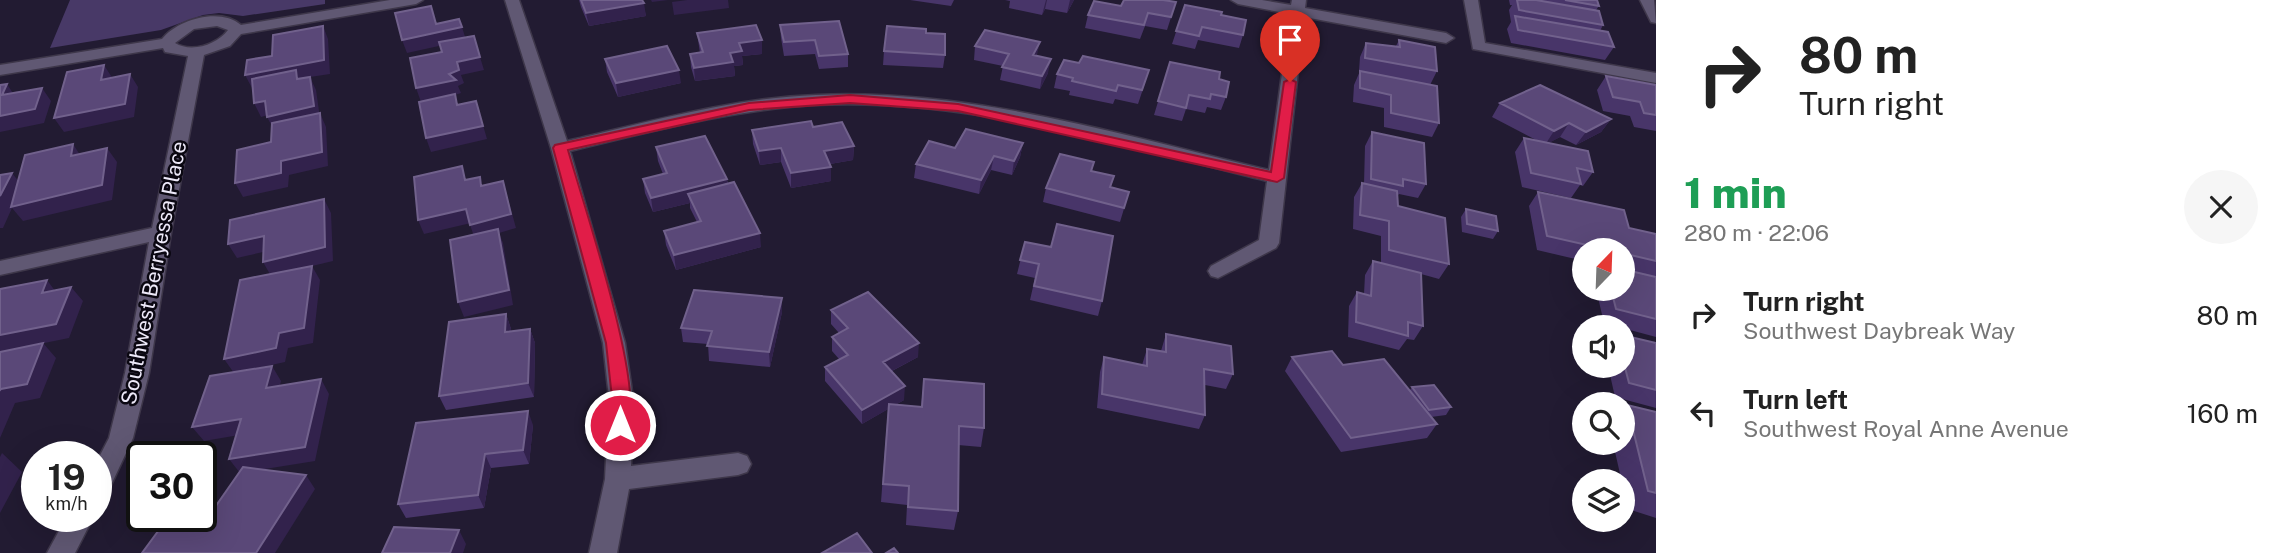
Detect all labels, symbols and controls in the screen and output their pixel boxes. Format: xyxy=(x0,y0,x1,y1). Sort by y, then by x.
pin xyxy=(1260,10,1320,82)
icon: arrive xyxy=(1271,21,1309,59)
text: 80 m xyxy=(1799,26,1918,84)
icon: right xyxy=(1684,28,1775,119)
text: Turn right xyxy=(1799,85,1944,122)
street label: Southwest Berryessa Place xyxy=(116,139,191,407)
text: 1 min xyxy=(1684,168,1787,217)
button: close xyxy=(2184,170,2258,244)
text: 280 m · 22:06 xyxy=(1684,219,1829,246)
north arrow xyxy=(1572,238,1634,301)
map controls xyxy=(1572,238,1635,532)
text: Turn right xyxy=(1743,286,1865,317)
icon: right xyxy=(1684,296,1722,334)
text: 80 m xyxy=(2197,300,2258,331)
button: sound xyxy=(1572,315,1635,378)
text: Southwest Daybreak Way xyxy=(1743,317,2015,344)
text: Turn left xyxy=(1743,384,1848,415)
position arrow xyxy=(583,388,657,462)
button: search xyxy=(1572,392,1635,455)
icon: left xyxy=(1684,394,1722,432)
text: 160 m xyxy=(2187,398,2258,429)
text: Southwest Royal Anne Avenue xyxy=(1743,415,2069,442)
speed limit sign: 30 xyxy=(126,441,217,532)
text: 19 xyxy=(47,457,86,498)
button: layers xyxy=(1572,469,1635,532)
text: km/h xyxy=(45,493,88,514)

